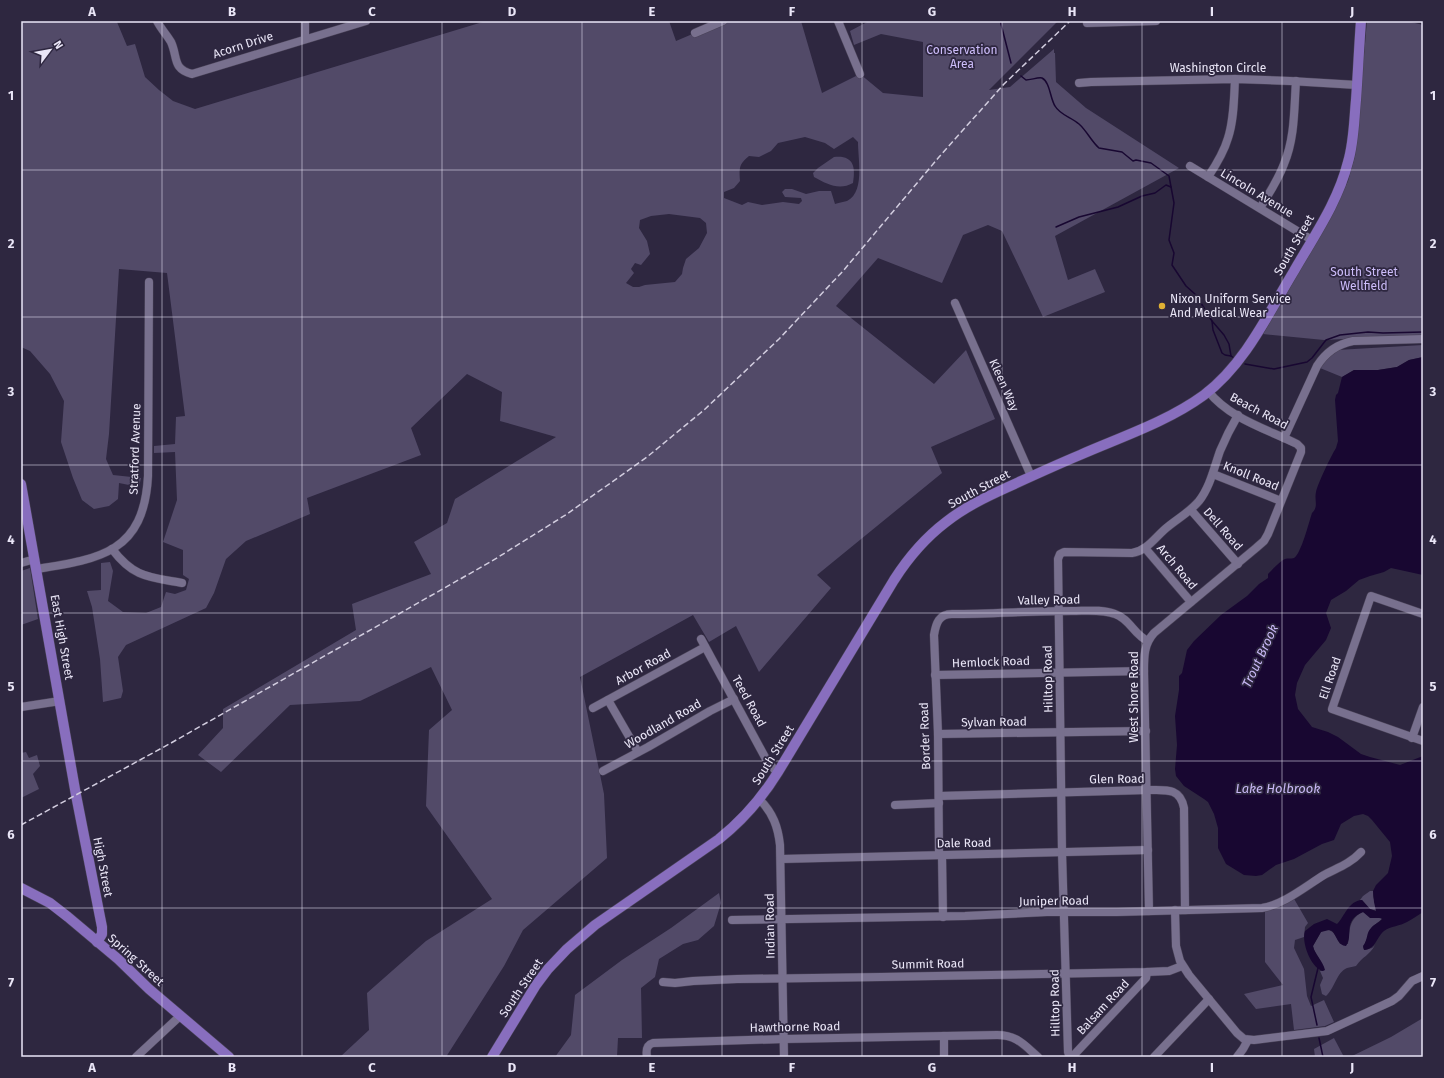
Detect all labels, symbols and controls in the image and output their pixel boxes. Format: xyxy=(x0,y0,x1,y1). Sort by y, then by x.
text: A xyxy=(87,4,96,19)
text: B xyxy=(228,4,236,19)
text: C xyxy=(368,4,376,19)
text: D xyxy=(508,4,517,19)
text: E xyxy=(649,4,656,19)
text: F xyxy=(789,4,796,19)
text: G xyxy=(928,4,936,19)
text: H xyxy=(1068,4,1076,19)
text: I xyxy=(1210,4,1214,19)
text: J xyxy=(1349,4,1354,19)
street label: Acorn Drive xyxy=(211,29,275,61)
north arrow xyxy=(30,30,70,70)
text: N xyxy=(51,38,66,52)
park label: Conservation Area xyxy=(926,43,998,71)
street label: Washington Circle xyxy=(1170,61,1266,75)
text: 1 xyxy=(8,88,14,103)
text: 1 xyxy=(1430,88,1436,103)
street label: Lincoln Avenue xyxy=(1218,166,1296,220)
street label: South Street xyxy=(1271,212,1317,278)
text: 2 xyxy=(8,236,15,251)
text: 2 xyxy=(1430,236,1437,251)
park label: South Street Wellfield xyxy=(1330,265,1398,293)
place label: Nixon Uniform Service And Medical Wear xyxy=(1170,292,1291,320)
marker: Nixon Uniform Service And Medical Wear xyxy=(1157,301,1167,311)
street label: Kleen Way xyxy=(986,357,1022,413)
text: 3 xyxy=(7,384,15,399)
text: 3 xyxy=(1429,384,1437,399)
street label: Beach Road xyxy=(1228,390,1290,432)
street label: Stratford Avenue xyxy=(126,403,144,495)
street label: Knoll Road xyxy=(1221,458,1281,494)
street label: South Street xyxy=(946,467,1013,511)
street label: Dell Road xyxy=(1201,505,1245,553)
text: 4 xyxy=(7,532,15,547)
text: 4 xyxy=(1429,532,1437,547)
street label: Arch Road xyxy=(1154,542,1200,592)
street label: Valley Road xyxy=(1017,592,1081,608)
street label: East High Street xyxy=(48,593,77,681)
water label: Trout Brook xyxy=(1239,622,1281,690)
street label: Hilltop Road xyxy=(1040,645,1056,713)
street label: Arbor Road xyxy=(613,646,673,688)
street label: West Shore Road xyxy=(1127,651,1141,743)
street label: Hemlock Road xyxy=(952,654,1030,670)
street label: Ell Road xyxy=(1316,655,1344,701)
street label: Teed Road xyxy=(729,673,769,729)
text: 5 xyxy=(8,679,15,694)
text: 5 xyxy=(1430,679,1437,694)
street label: Woodland Road xyxy=(622,696,704,752)
street label: Border Road xyxy=(917,702,933,770)
street label: Sylvan Road xyxy=(961,714,1027,730)
street label: South Street xyxy=(749,722,797,787)
street label: Glen Road xyxy=(1089,772,1145,786)
water label: Lake Holbrook xyxy=(1236,781,1320,796)
text: 6 xyxy=(7,827,15,842)
text: 6 xyxy=(1429,827,1437,842)
street label: High Street xyxy=(90,836,116,899)
street label: Dale Road xyxy=(936,836,992,850)
street label: Indian Road xyxy=(762,893,778,959)
street label: Juniper Road xyxy=(1019,893,1089,909)
street label: Spring Street xyxy=(105,931,167,989)
street label: South Street xyxy=(496,956,546,1020)
street label: Summit Road xyxy=(892,956,964,972)
street label: Hilltop Road xyxy=(1047,969,1063,1037)
text: 7 xyxy=(8,975,14,990)
text: 7 xyxy=(1430,975,1436,990)
street label: Balsam Road xyxy=(1074,976,1132,1038)
street label: Hawthorne Road xyxy=(750,1019,840,1035)
text: A xyxy=(87,1060,96,1075)
text: B xyxy=(228,1060,236,1075)
text: C xyxy=(368,1060,376,1075)
text: D xyxy=(508,1060,517,1075)
text: E xyxy=(649,1060,656,1075)
text: F xyxy=(789,1060,796,1075)
text: G xyxy=(928,1060,936,1075)
text: H xyxy=(1068,1060,1076,1075)
text: I xyxy=(1210,1060,1214,1075)
text: J xyxy=(1349,1060,1354,1075)

